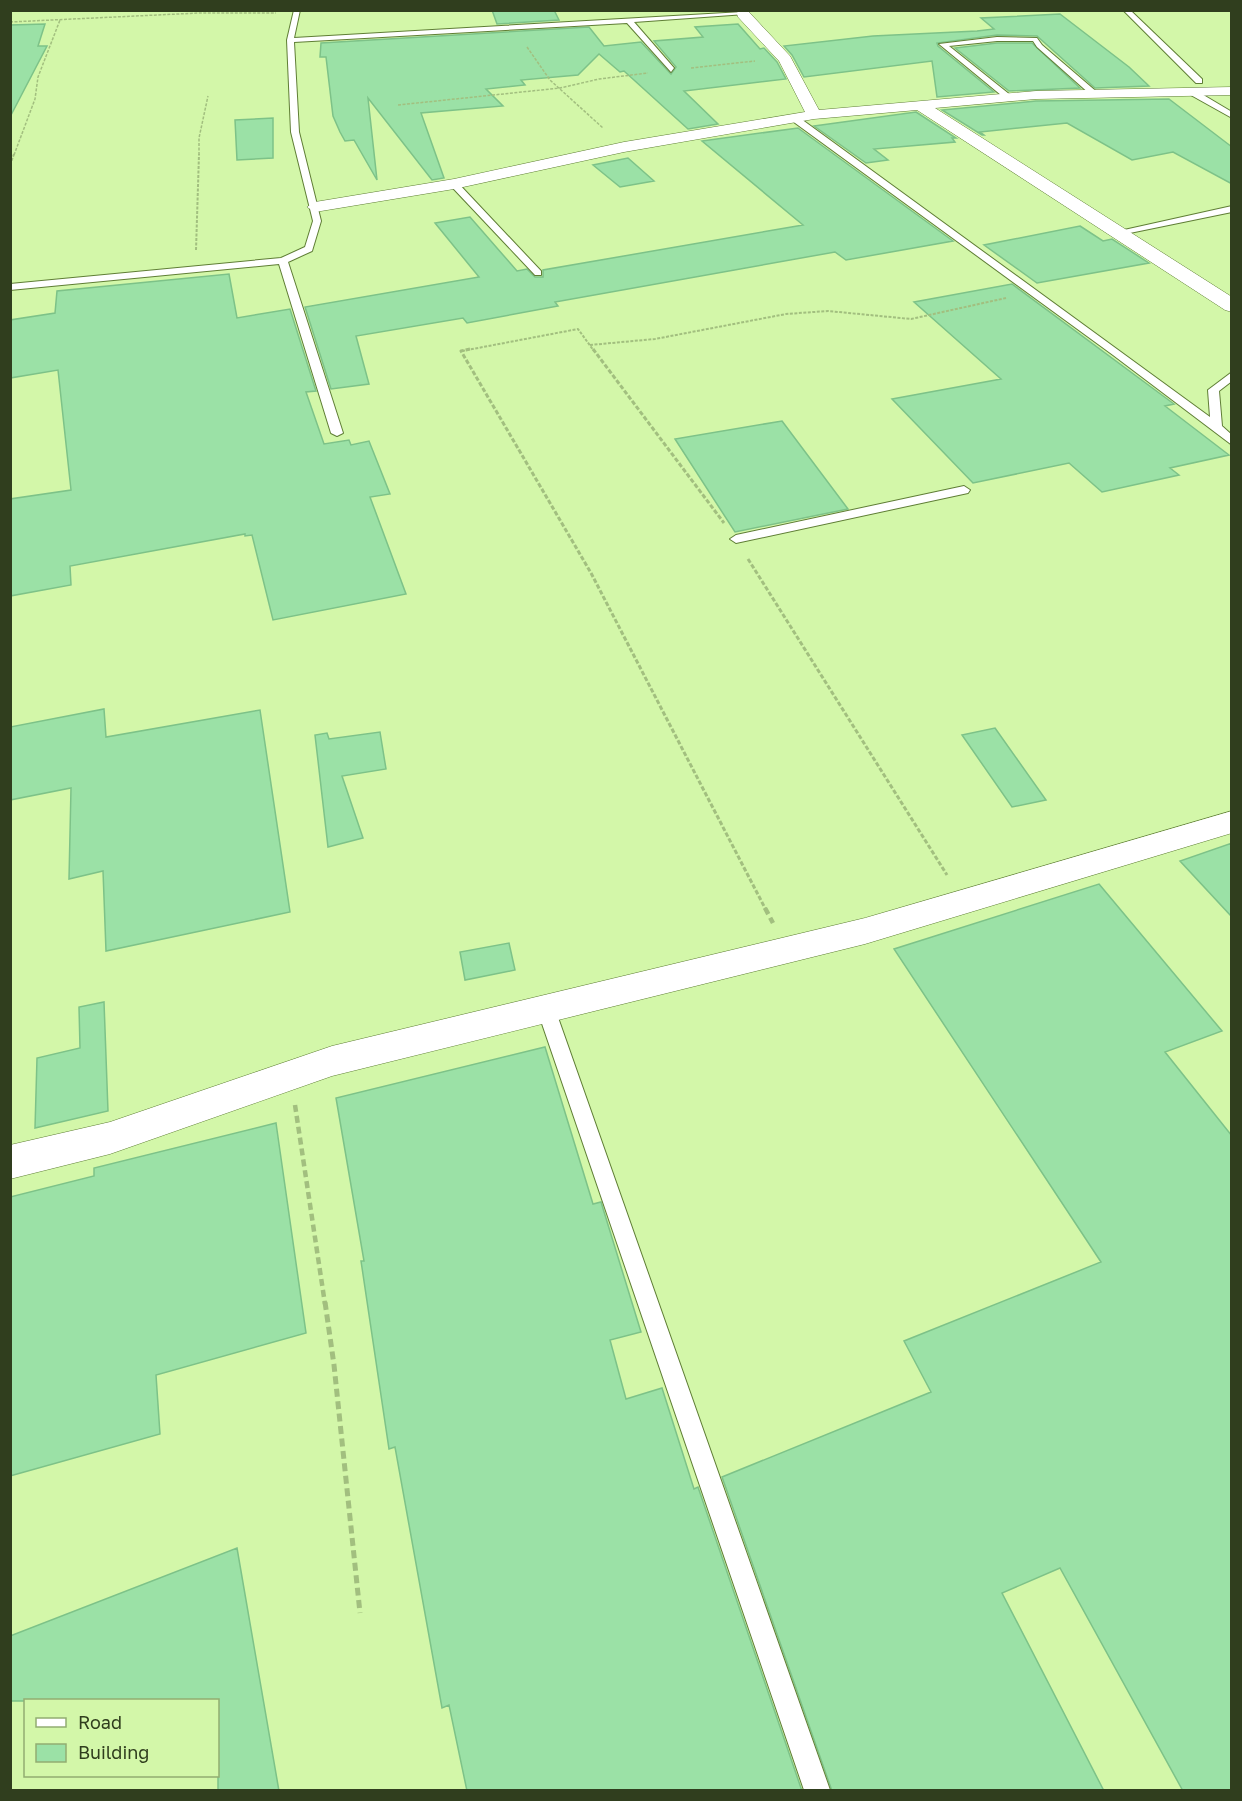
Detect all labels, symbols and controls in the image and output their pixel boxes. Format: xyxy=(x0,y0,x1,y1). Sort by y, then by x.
legend xyxy=(24,1699,219,1777)
text: Road xyxy=(78,1711,122,1733)
text: Building xyxy=(78,1741,149,1763)

